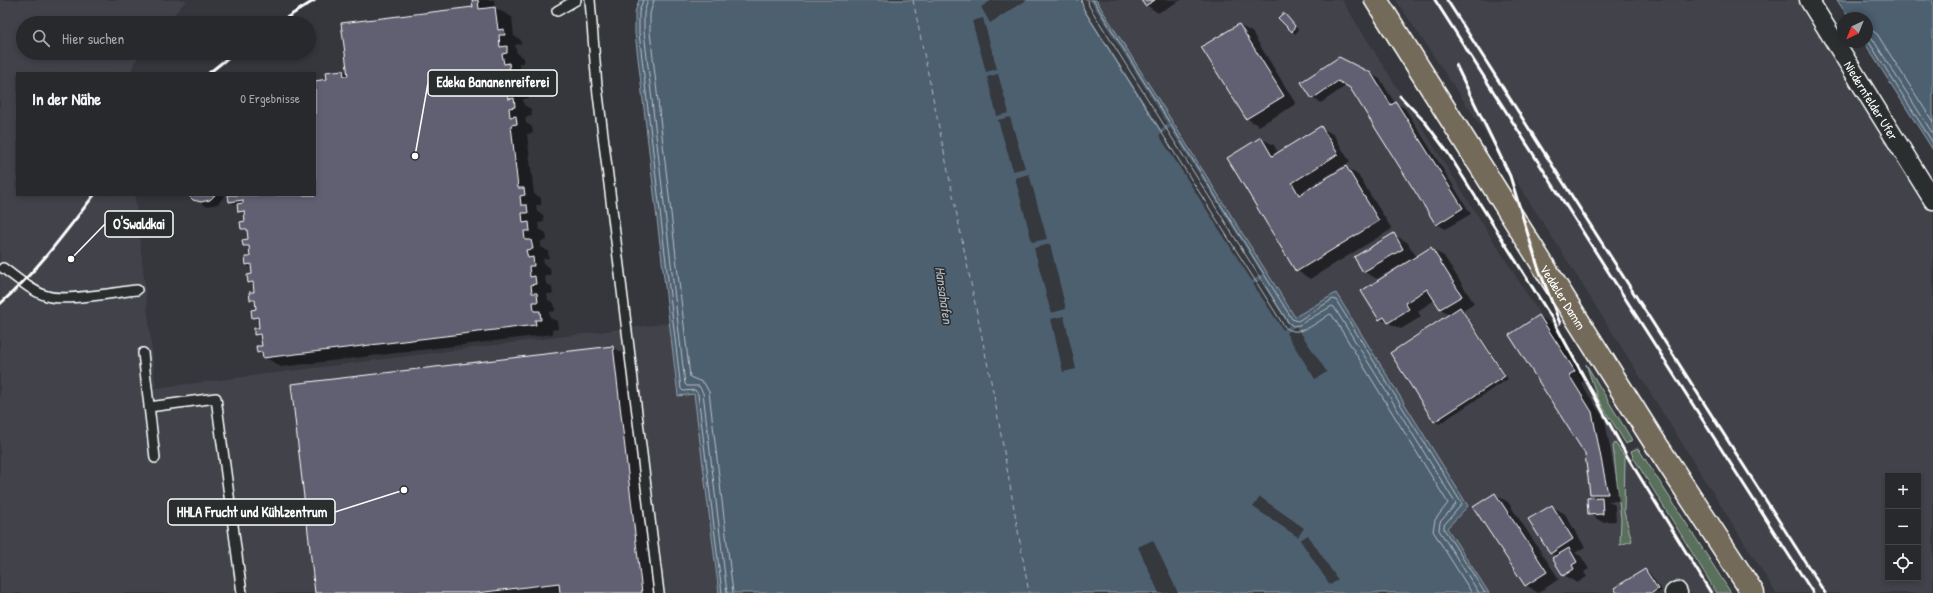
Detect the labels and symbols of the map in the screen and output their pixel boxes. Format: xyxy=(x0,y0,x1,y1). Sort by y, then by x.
north arrow xyxy=(1837,12,1873,48)
street label: Niedernfelder Ufer xyxy=(1840,57,1902,143)
callout: Edeka Bananenreiferei xyxy=(428,70,557,96)
text: Edeka Bananenreiferei xyxy=(436,72,550,91)
callout: O'Swaldkai xyxy=(105,211,173,237)
text: O'Swaldkai xyxy=(113,214,165,233)
street label: Veddeler Damm xyxy=(1536,261,1590,333)
water label: Hansahafen xyxy=(931,265,958,326)
callout: HHLA Frucht und Kühlzentrum xyxy=(168,499,335,525)
text: HHLA Frucht und Kühlzentrum xyxy=(177,502,328,521)

